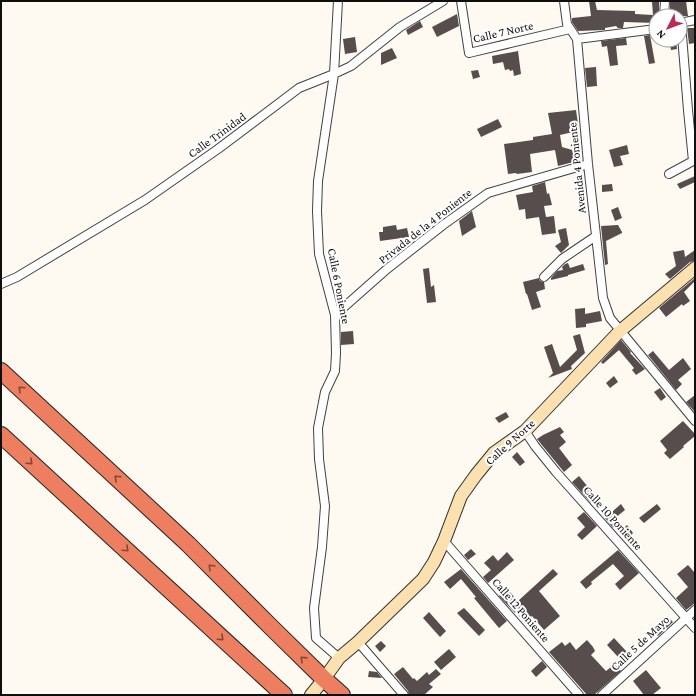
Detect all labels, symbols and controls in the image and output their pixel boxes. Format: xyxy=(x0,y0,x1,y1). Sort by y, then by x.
north arrow xyxy=(648,8,688,48)
street label: Calle 7 Norte xyxy=(472,18,534,46)
text: N xyxy=(653,28,668,41)
street label: Calle Trinidad xyxy=(185,109,249,161)
street label: Avenida 4 Poniente xyxy=(565,122,589,214)
street label: Privada de la 4 Poniente xyxy=(376,185,474,267)
street label: Calle 6 Poniente xyxy=(325,247,353,325)
one-way arrow xyxy=(18,387,26,394)
street label: Calle 9 Norte xyxy=(482,416,538,468)
one-way arrow xyxy=(25,457,33,464)
one-way arrow xyxy=(114,475,122,482)
street label: Calle 10 Poniente xyxy=(580,483,646,553)
one-way arrow xyxy=(121,545,129,552)
one-way arrow xyxy=(208,564,216,572)
street label: Calle 12 Poniente xyxy=(489,575,553,645)
street label: Calle 5 de Mayo xyxy=(608,612,672,674)
one-way arrow xyxy=(216,633,224,640)
one-way arrow xyxy=(300,656,308,664)

